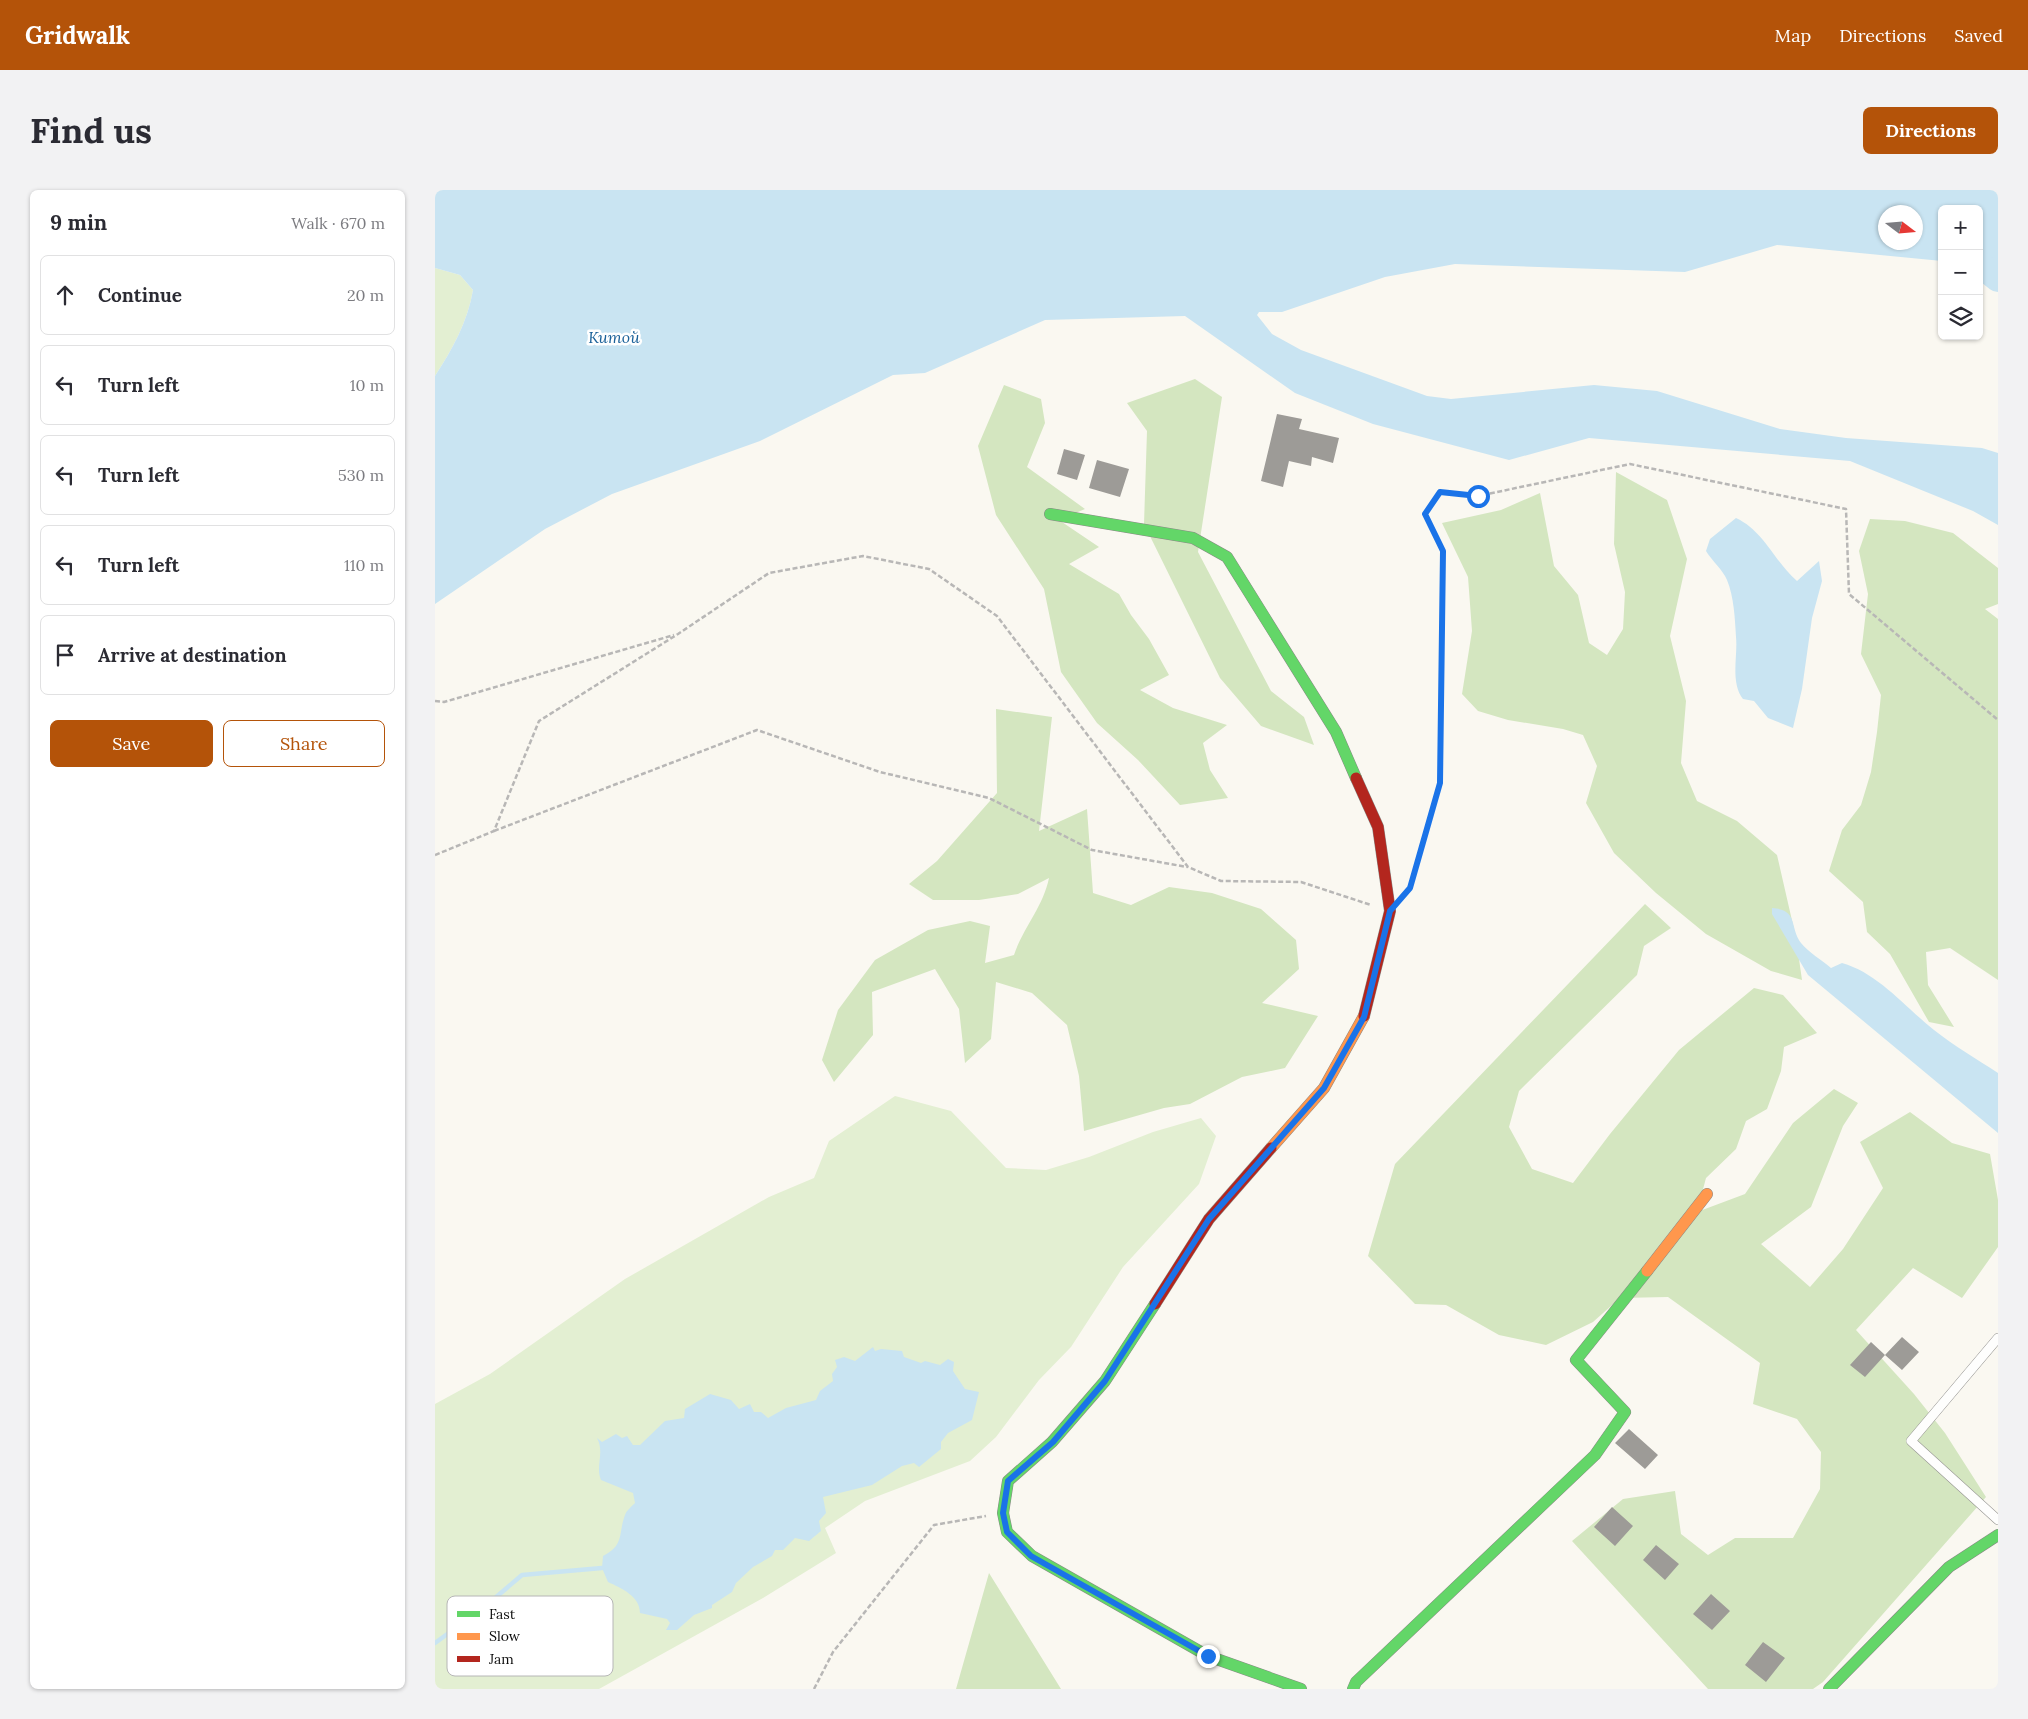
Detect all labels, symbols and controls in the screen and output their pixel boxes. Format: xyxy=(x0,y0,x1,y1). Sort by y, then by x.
text: Gridwalk xyxy=(25,20,130,51)
text: Map xyxy=(1775,24,1811,47)
text: Directions xyxy=(1839,24,1926,47)
text: Saved xyxy=(1954,24,2003,47)
button: Directions xyxy=(1863,107,1998,154)
text: Find us xyxy=(30,108,152,153)
north arrow xyxy=(1878,205,1923,250)
map controls xyxy=(1938,205,1983,340)
button: + xyxy=(1938,205,1983,250)
text: 9 min xyxy=(50,209,107,236)
text: Walk · 670 m xyxy=(291,213,385,233)
button: − xyxy=(1938,250,1983,295)
icon: ahead xyxy=(51,281,79,309)
text: Continue xyxy=(98,283,182,307)
text: 20 m xyxy=(347,285,384,305)
button: layers xyxy=(1938,295,1983,340)
water label: Китой xyxy=(588,327,640,347)
icon: left xyxy=(51,371,79,399)
text: Turn left xyxy=(98,373,179,397)
text: 10 m xyxy=(350,375,384,395)
icon: left xyxy=(51,461,79,489)
text: Turn left xyxy=(98,463,179,487)
text: 530 m xyxy=(338,465,384,485)
route start xyxy=(1467,485,1490,508)
icon: left xyxy=(51,551,79,579)
text: Turn left xyxy=(98,553,179,577)
text: 110 m xyxy=(344,555,384,575)
icon: arrive xyxy=(51,641,79,669)
text: Arrive at destination xyxy=(98,643,287,667)
button: Save xyxy=(50,720,213,767)
button: Share xyxy=(223,720,385,767)
legend xyxy=(447,1596,613,1676)
text: Fast xyxy=(489,1605,516,1623)
text: Slow xyxy=(489,1627,521,1645)
route end xyxy=(1197,1645,1220,1668)
text: Jam xyxy=(488,1650,514,1668)

